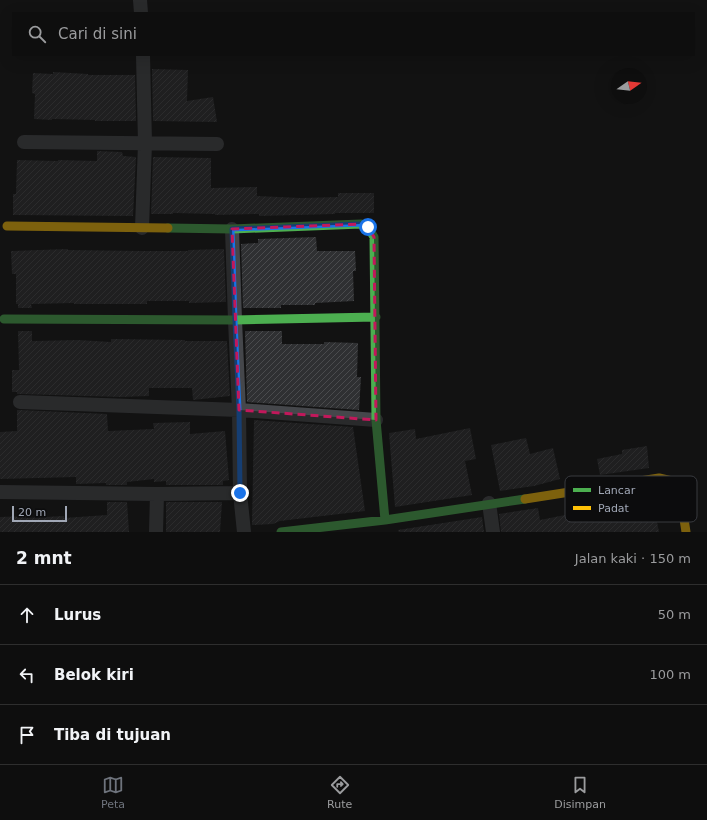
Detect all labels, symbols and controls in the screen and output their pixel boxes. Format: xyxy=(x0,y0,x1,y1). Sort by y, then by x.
search box xyxy=(12,12,695,56)
icon: search xyxy=(26,23,48,45)
text: Cari di sini xyxy=(58,25,137,43)
north arrow xyxy=(611,68,647,104)
route start xyxy=(359,218,377,236)
legend xyxy=(565,476,697,522)
route end xyxy=(231,484,249,502)
text: Lancar xyxy=(598,484,636,497)
text: Padat xyxy=(598,502,630,515)
scale bar xyxy=(12,504,67,523)
text: 20 m xyxy=(18,506,46,519)
text: 2 mnt xyxy=(16,548,72,568)
text: Jalan kaki · 150 m xyxy=(575,551,691,566)
icon: ahead xyxy=(16,604,38,626)
text: Lurus xyxy=(54,606,101,624)
text: 50 m xyxy=(658,607,691,622)
icon: left xyxy=(16,664,38,686)
text: Belok kiri xyxy=(54,666,134,684)
text: 100 m xyxy=(649,667,691,682)
icon: arrive xyxy=(16,724,38,746)
text: Tiba di tujuan xyxy=(54,726,171,744)
tab: Peta xyxy=(101,774,125,811)
tab: Rute xyxy=(327,774,352,811)
tab: Disimpan xyxy=(554,774,606,811)

